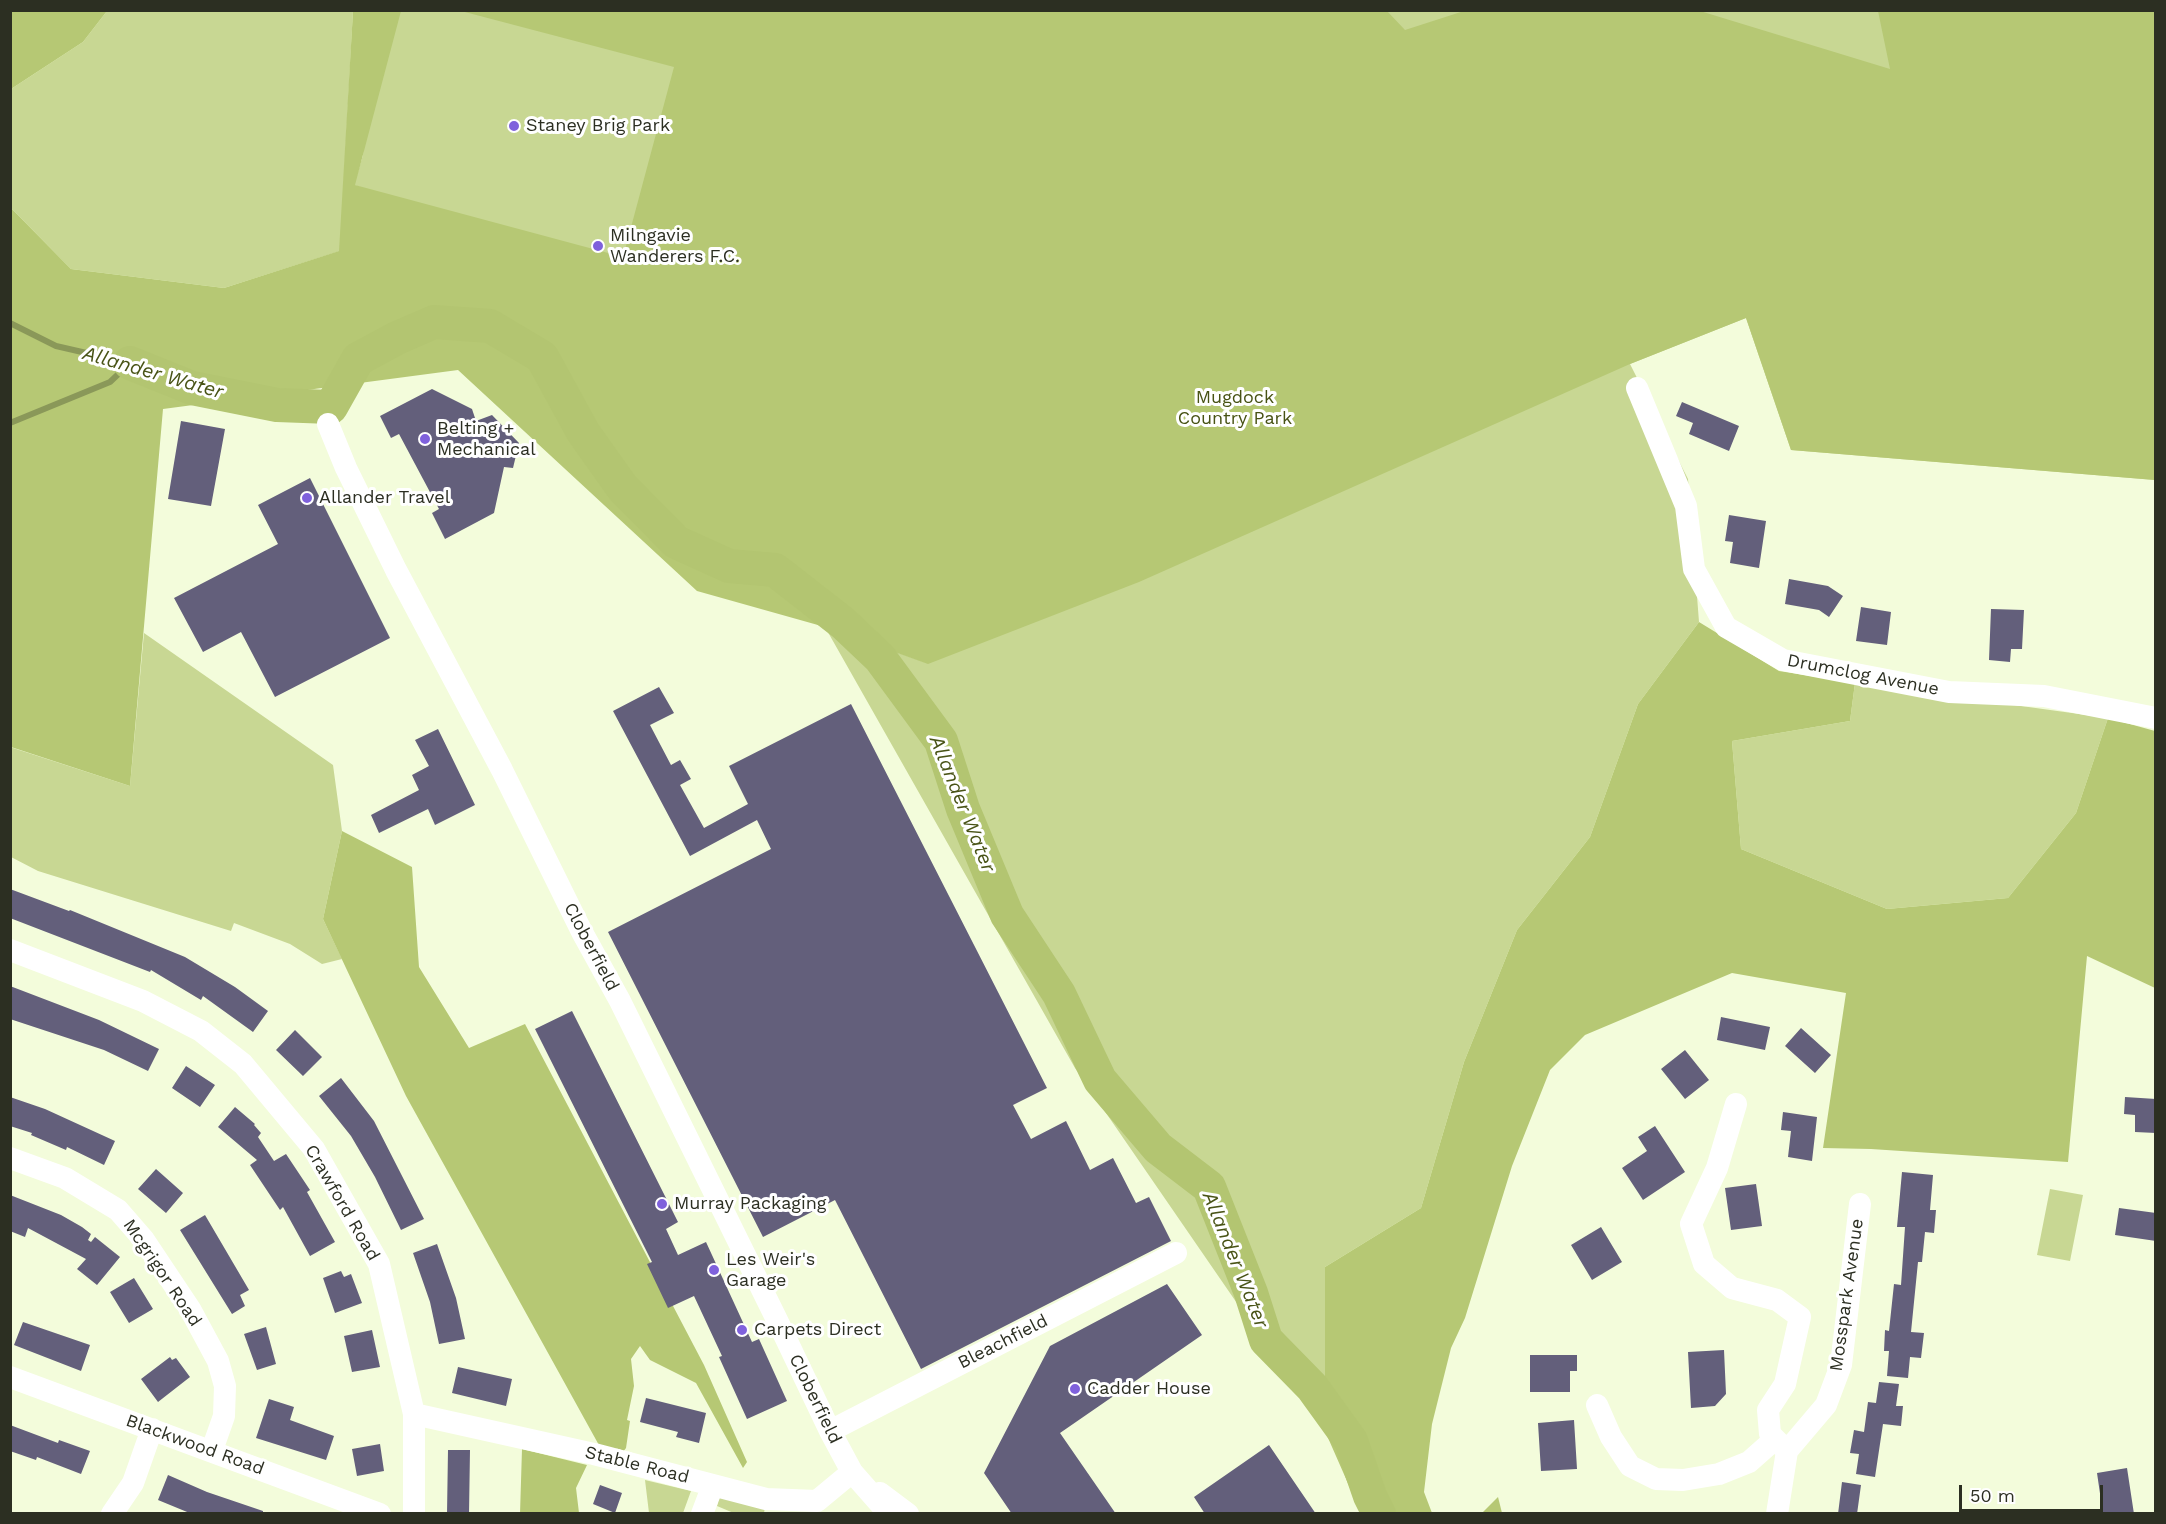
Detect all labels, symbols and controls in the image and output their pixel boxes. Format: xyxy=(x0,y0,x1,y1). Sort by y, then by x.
place label: Staney Brig Park xyxy=(526,115,670,137)
marker: Staney Brig Park xyxy=(507,119,521,133)
place label: Milngavie Wanderers F.C. xyxy=(610,225,740,268)
marker: Milngavie Wanderers F.C. xyxy=(591,239,605,253)
water label: Allander Water xyxy=(80,341,226,405)
park label: Mugdock Country Park xyxy=(1178,387,1292,430)
place label: Belting + Mechanical xyxy=(437,418,536,460)
marker: Belting + Mechanical xyxy=(418,432,432,446)
place label: Allander Travel xyxy=(319,487,450,509)
marker: Allander Travel xyxy=(300,491,314,505)
street label: Drumclog Avenue xyxy=(1785,650,1941,700)
water label: Allander Water xyxy=(924,732,1000,876)
street label: Cloberfield xyxy=(559,899,623,995)
street label: Crawford Road xyxy=(300,1141,384,1265)
water label: Allander Water xyxy=(1197,1188,1273,1332)
place label: Murray Packaging xyxy=(674,1193,826,1215)
marker: Murray Packaging xyxy=(655,1197,669,1211)
street label: Mcgrigor Road xyxy=(118,1215,206,1331)
street label: Mosspark Avenue xyxy=(1826,1217,1868,1373)
place label: Les Weir's Garage xyxy=(726,1249,815,1292)
marker: Les Weir's Garage xyxy=(707,1263,721,1277)
street label: Bleachfield xyxy=(954,1310,1052,1374)
place label: Carpets Direct xyxy=(754,1319,881,1341)
marker: Carpets Direct xyxy=(735,1323,749,1337)
street label: Cloberfield xyxy=(784,1351,846,1447)
place label: Cadder House xyxy=(1087,1378,1211,1400)
marker: Cadder House xyxy=(1068,1382,1082,1396)
street label: Blackwood Road xyxy=(123,1410,267,1480)
street label: Stable Road xyxy=(583,1442,691,1488)
scale bar xyxy=(1962,1473,2106,1511)
text: 50 m xyxy=(1970,1485,2015,1506)

